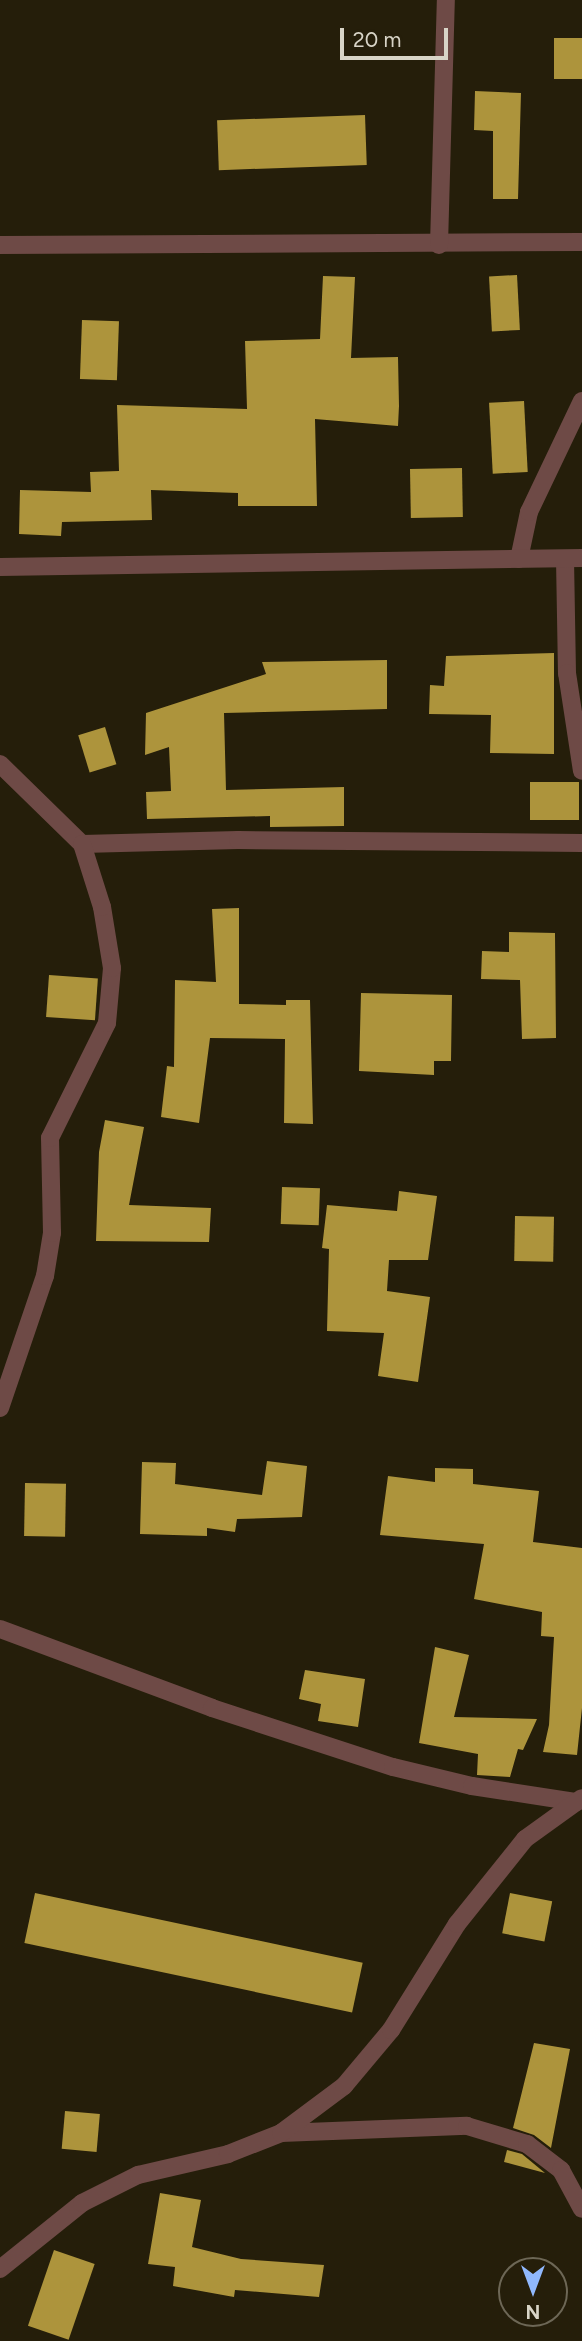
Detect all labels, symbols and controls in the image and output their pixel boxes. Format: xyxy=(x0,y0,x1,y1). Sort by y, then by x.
scale bar xyxy=(344,14,452,58)
text: 20 m xyxy=(353,27,401,52)
north arrow xyxy=(498,2257,568,2327)
text: N xyxy=(526,2300,540,2323)

